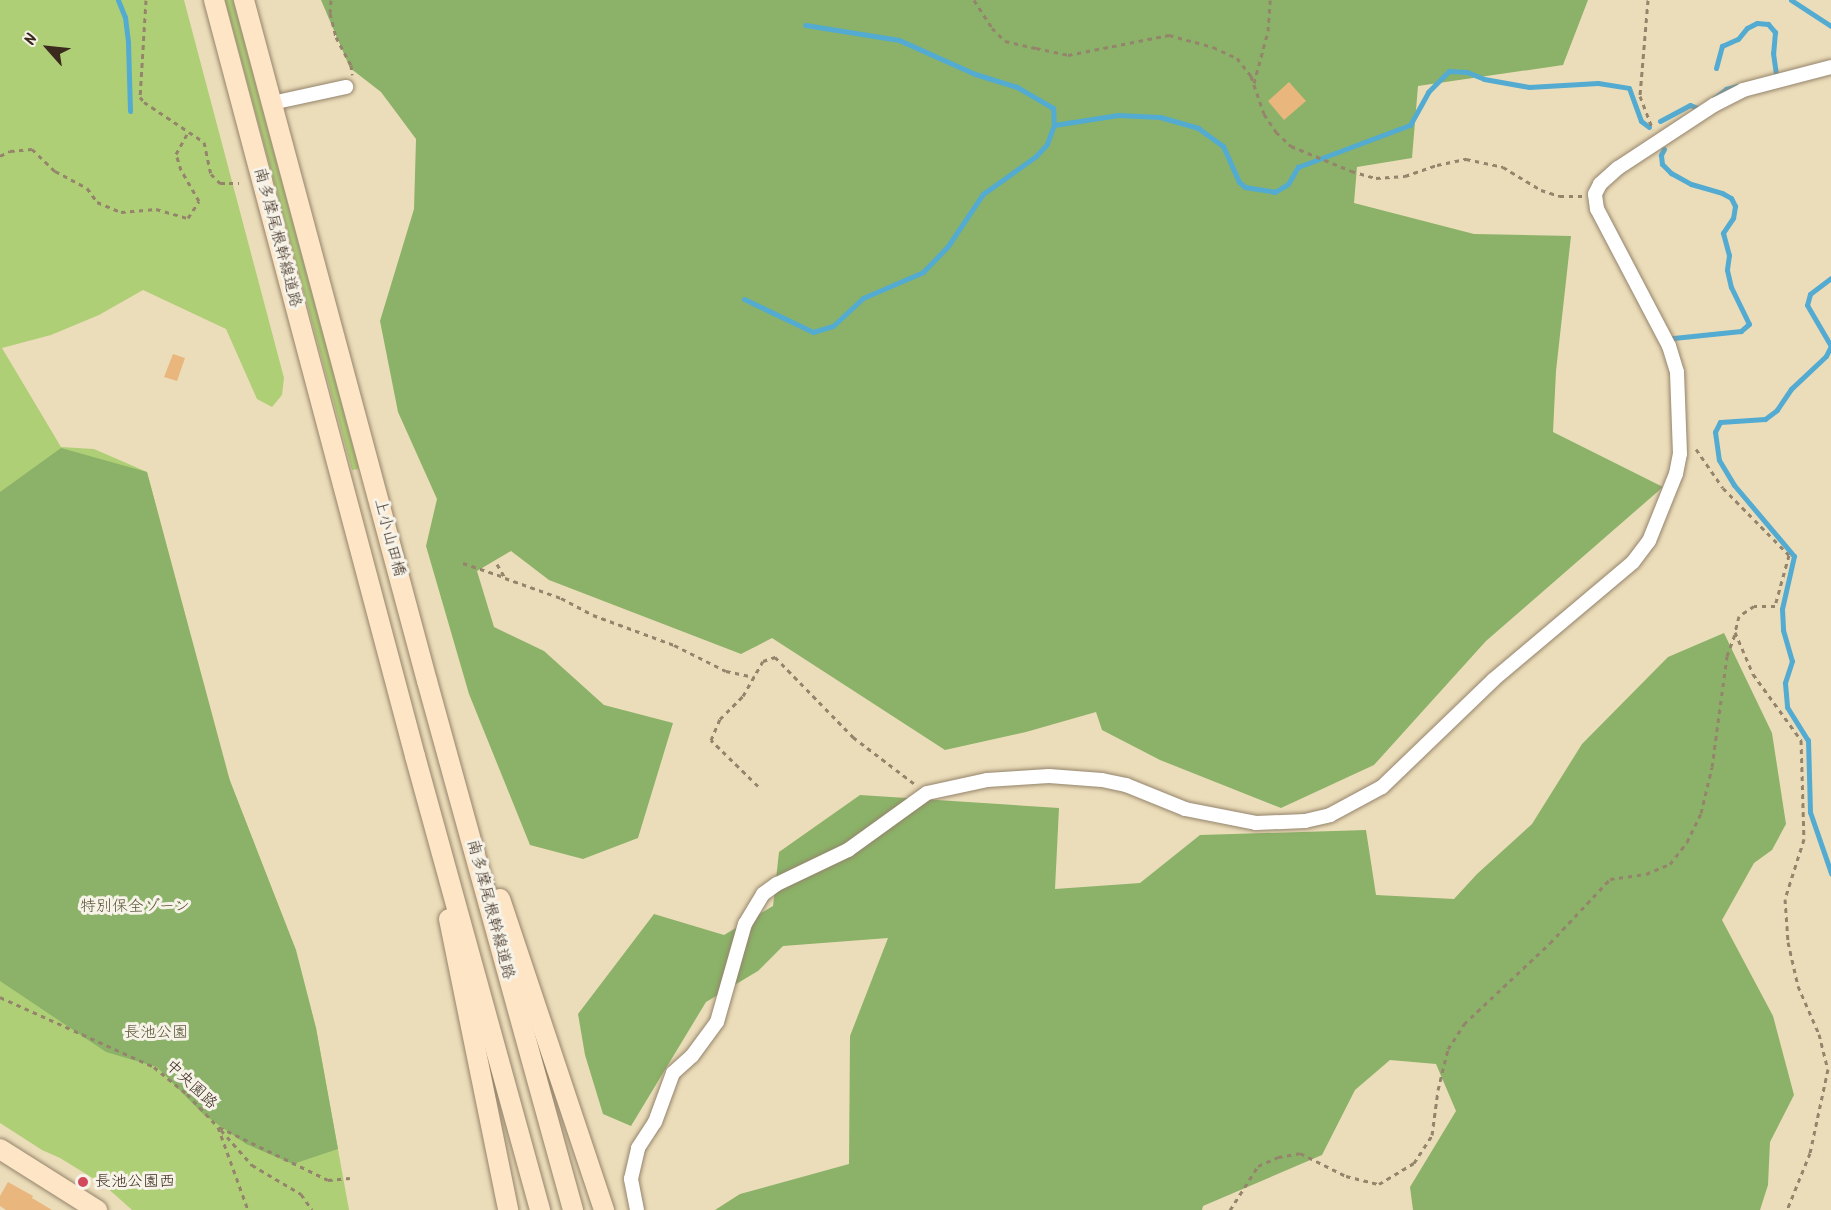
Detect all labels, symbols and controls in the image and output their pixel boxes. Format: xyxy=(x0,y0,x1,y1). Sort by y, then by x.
north arrow xyxy=(18,18,78,78)
text: N xyxy=(18,29,45,50)
street label: 南多摩尾根幹線道路 xyxy=(249,166,305,310)
street label: 上小山田橋 xyxy=(369,497,409,579)
street label: 南多摩尾根幹線道路 xyxy=(462,838,518,982)
park label: 特別保全ゾーン xyxy=(80,897,190,917)
park label: 長池公園 xyxy=(124,1023,188,1043)
street label: 中央園路 xyxy=(161,1056,221,1114)
place label: 長池公園西 xyxy=(95,1172,175,1192)
marker: 長池公園西 xyxy=(76,1175,90,1189)

